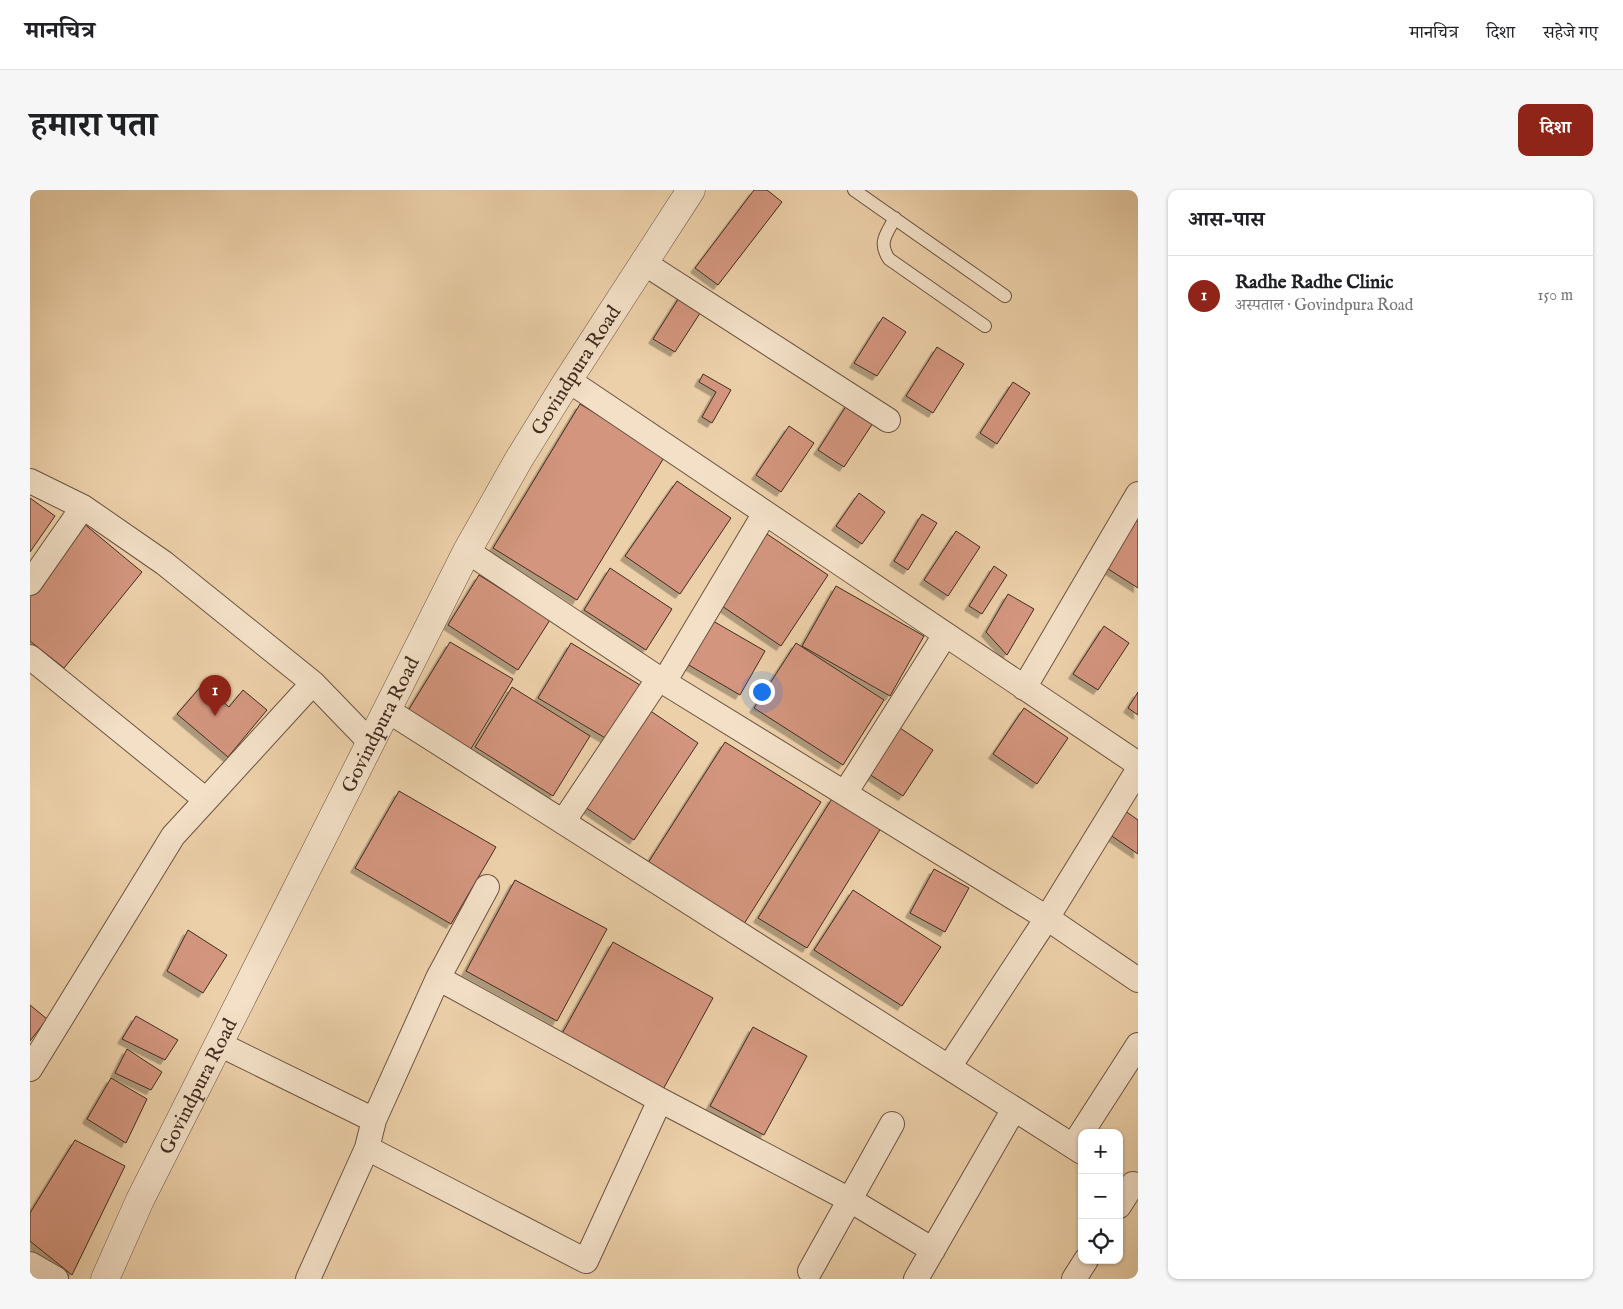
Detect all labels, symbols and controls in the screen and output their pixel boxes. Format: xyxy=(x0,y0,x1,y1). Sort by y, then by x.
text: मानचित्र xyxy=(25,16,95,47)
text: मानचित्र xyxy=(1409,22,1458,45)
text: दिशा xyxy=(1486,22,1515,45)
text: सहेजे गए xyxy=(1543,22,1598,45)
text: हमारा पता xyxy=(30,104,157,149)
button: दिशा xyxy=(1518,104,1593,156)
text: आस-पास xyxy=(1188,207,1265,234)
text: Radhe Radhe Clinic xyxy=(1235,271,1393,295)
text: 1 xyxy=(1201,286,1207,306)
text: 150 m xyxy=(1538,286,1573,306)
text: अस्पताल · Govindpura Road xyxy=(1235,296,1413,316)
street label: Govindpura Road xyxy=(526,301,627,440)
street label: Govindpura Road xyxy=(336,653,426,797)
pin: 1 xyxy=(199,675,231,716)
your location xyxy=(749,679,775,705)
street label: Govindpura Road xyxy=(154,1014,244,1159)
map controls xyxy=(1078,1129,1123,1264)
button: + xyxy=(1078,1129,1123,1174)
button: − xyxy=(1078,1174,1123,1219)
button: locate xyxy=(1078,1219,1123,1264)

